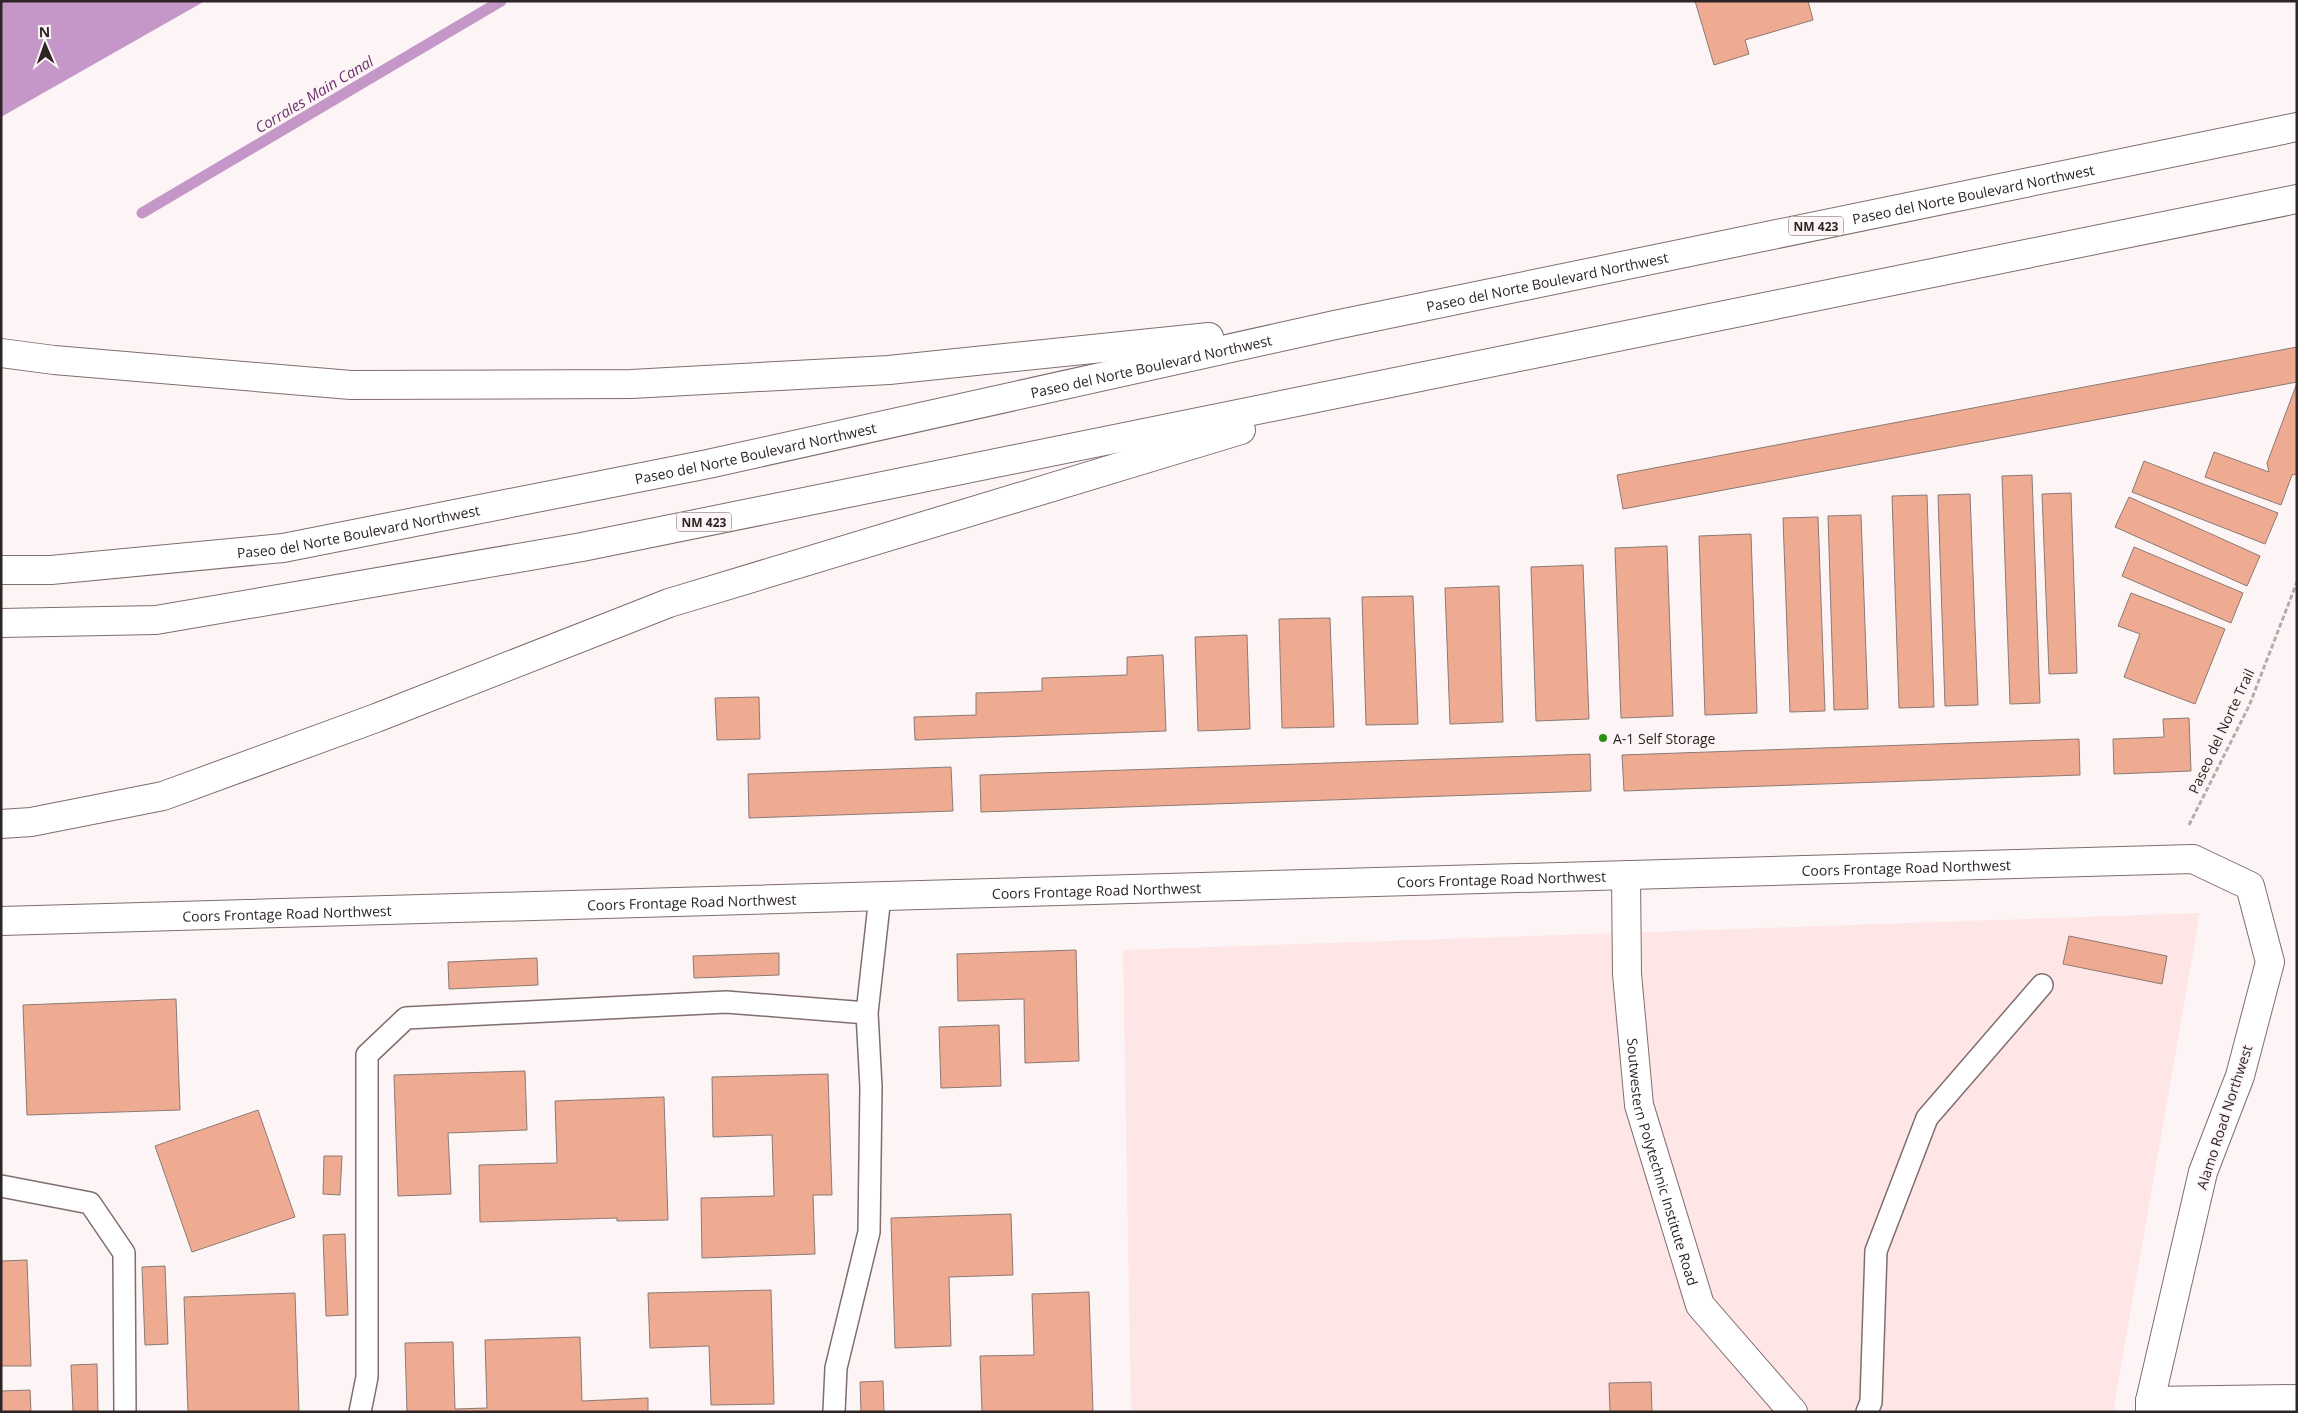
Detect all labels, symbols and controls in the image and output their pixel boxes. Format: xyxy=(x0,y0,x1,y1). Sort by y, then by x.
north arrow xyxy=(20,20,70,70)
text: N xyxy=(39,22,51,41)
water label: Corrales Main Canal xyxy=(251,50,378,137)
street label: Paseo del Norte Boulevard Northwest xyxy=(1850,159,2096,228)
road number: NM 423 xyxy=(1788,217,1844,236)
street label: Paseo del Norte Boulevard Northwest xyxy=(1424,247,1670,316)
street label: Paseo del Norte Boulevard Northwest xyxy=(1029,330,1273,402)
street label: Paseo del Norte Boulevard Northwest xyxy=(633,417,878,488)
street label: Paseo del Norte Boulevard Northwest xyxy=(236,500,481,562)
road number: NM 423 xyxy=(676,512,732,532)
street label: Paseo del Norte Trail xyxy=(2184,665,2258,797)
place label: A-1 Self Storage xyxy=(1613,729,1716,748)
marker: A-1 Self Storage xyxy=(1597,732,1609,744)
street label: Coors Frontage Road Northwest xyxy=(1801,855,2011,880)
street label: Coors Frontage Road Northwest xyxy=(1396,866,1606,891)
street label: Coors Frontage Road Northwest xyxy=(992,878,1201,902)
street label: Coors Frontage Road Northwest xyxy=(587,889,797,914)
street label: Coors Frontage Road Northwest xyxy=(182,900,392,925)
street label: Soutwestern Polytechnic Institute Road xyxy=(1623,1037,1703,1288)
street label: Alamo Road Northwest xyxy=(2192,1042,2256,1192)

